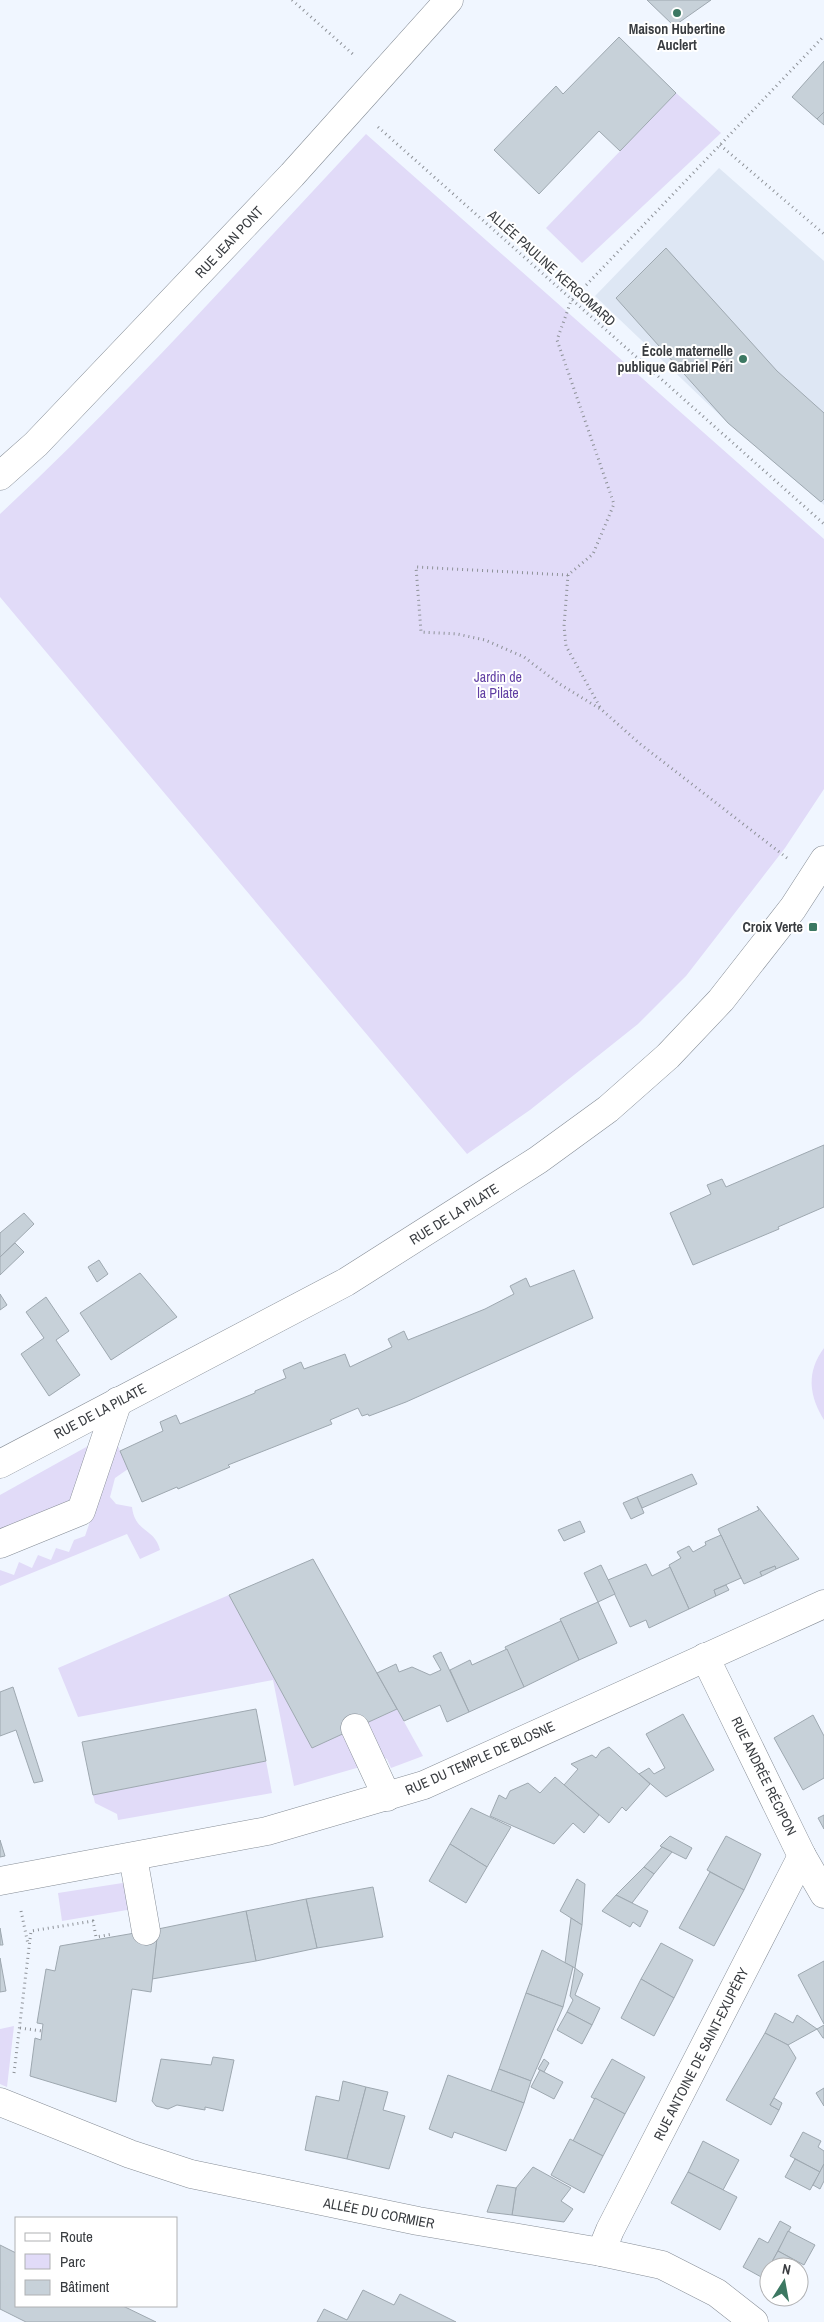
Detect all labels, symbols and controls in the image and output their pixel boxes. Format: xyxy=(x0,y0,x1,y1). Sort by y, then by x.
marker: Maison Hubertine Auclert xyxy=(671,7,683,19)
place label: Maison Hubertine Auclert xyxy=(629,20,725,54)
street label: RUE JEAN PONT xyxy=(191,202,267,282)
street label: ALLÉE PAULINE KERGOMARD xyxy=(484,205,620,330)
place label: École maternelle publique Gabriel Péri xyxy=(618,342,733,376)
marker: École maternelle publique Gabriel Péri xyxy=(737,353,749,365)
park label: Jardin de la Pilate xyxy=(474,668,522,702)
place label: Croix Verte xyxy=(743,918,803,936)
marker: Croix Verte xyxy=(807,921,819,933)
street label: RUE DE LA PILATE xyxy=(406,1179,502,1249)
street label: RUE DE LA PILATE xyxy=(51,1379,149,1443)
street label: RUE ANDRÉE RÉCIPON xyxy=(727,1714,801,1838)
street label: RUE DU TEMPLE DE BLOSNE xyxy=(402,1717,558,1799)
street label: RUE ANTOINE DE SAINT-EXUPÉRY xyxy=(649,1964,753,2143)
street label: ALLÉE DU CORMIER xyxy=(321,2193,436,2233)
legend xyxy=(15,2217,178,2307)
text: Route xyxy=(60,2226,93,2247)
text: Parc xyxy=(60,2251,85,2272)
north arrow xyxy=(759,2257,809,2307)
text: N xyxy=(781,2260,792,2279)
text: Bâtiment xyxy=(60,2276,110,2297)

